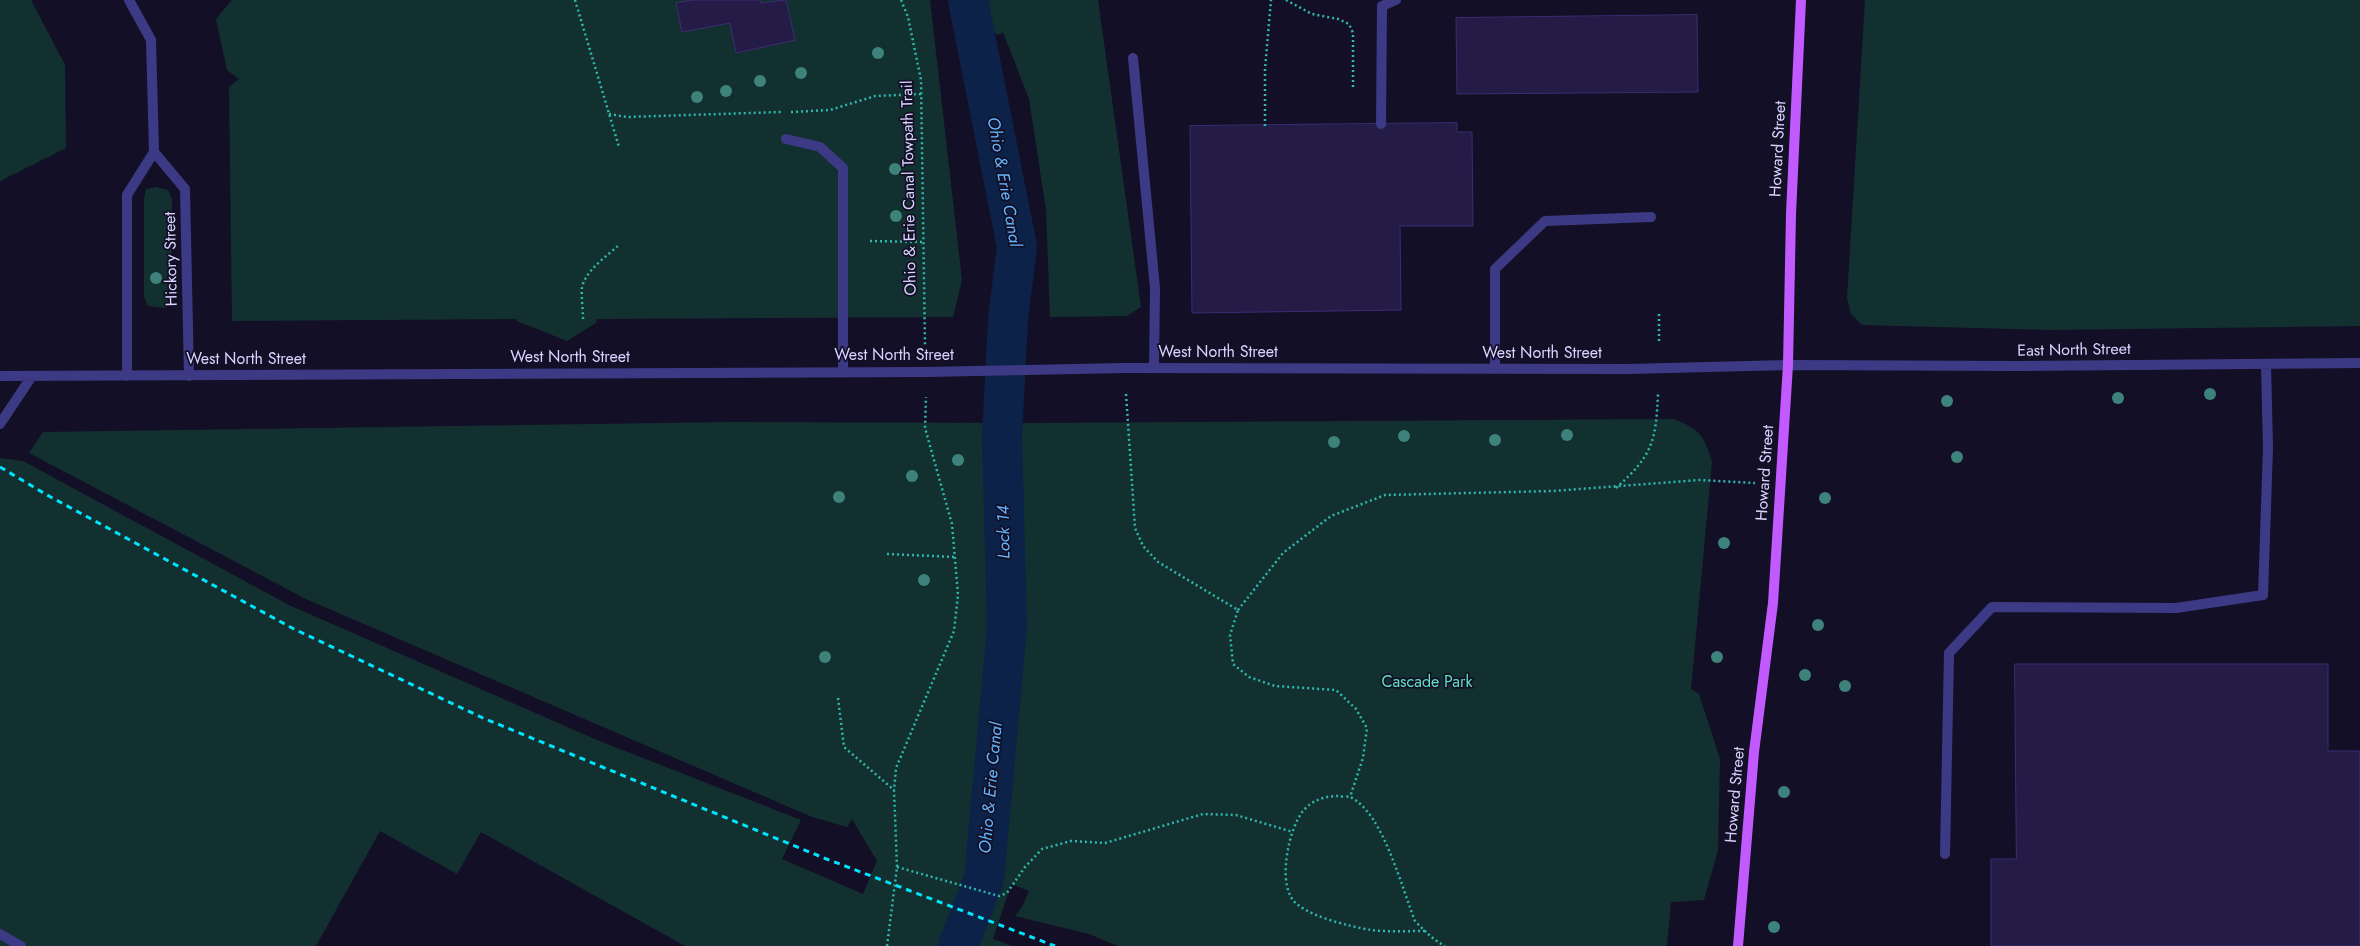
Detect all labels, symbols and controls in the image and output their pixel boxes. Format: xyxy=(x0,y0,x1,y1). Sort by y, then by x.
street label: Ohio & Erie Canal Towpath Trail xyxy=(899,80,921,296)
street label: Howard Street xyxy=(1767,101,1791,197)
water label: Ohio & Erie Canal xyxy=(982,115,1024,249)
street label: Hickory Street xyxy=(162,211,182,307)
street label: East North Street xyxy=(2017,340,2131,362)
street label: West North Street xyxy=(1158,343,1278,363)
street label: West North Street xyxy=(1482,344,1602,364)
street label: West North Street xyxy=(834,346,954,366)
street label: West North Street xyxy=(510,348,630,368)
street label: West North Street xyxy=(186,350,306,370)
street label: Howard Street xyxy=(1753,424,1779,522)
water label: Lock 14 xyxy=(994,505,1016,559)
park label: Cascade Park xyxy=(1381,673,1473,693)
water label: Ohio & Erie Canal xyxy=(976,722,1008,854)
street label: Howard Street xyxy=(1722,746,1750,844)

